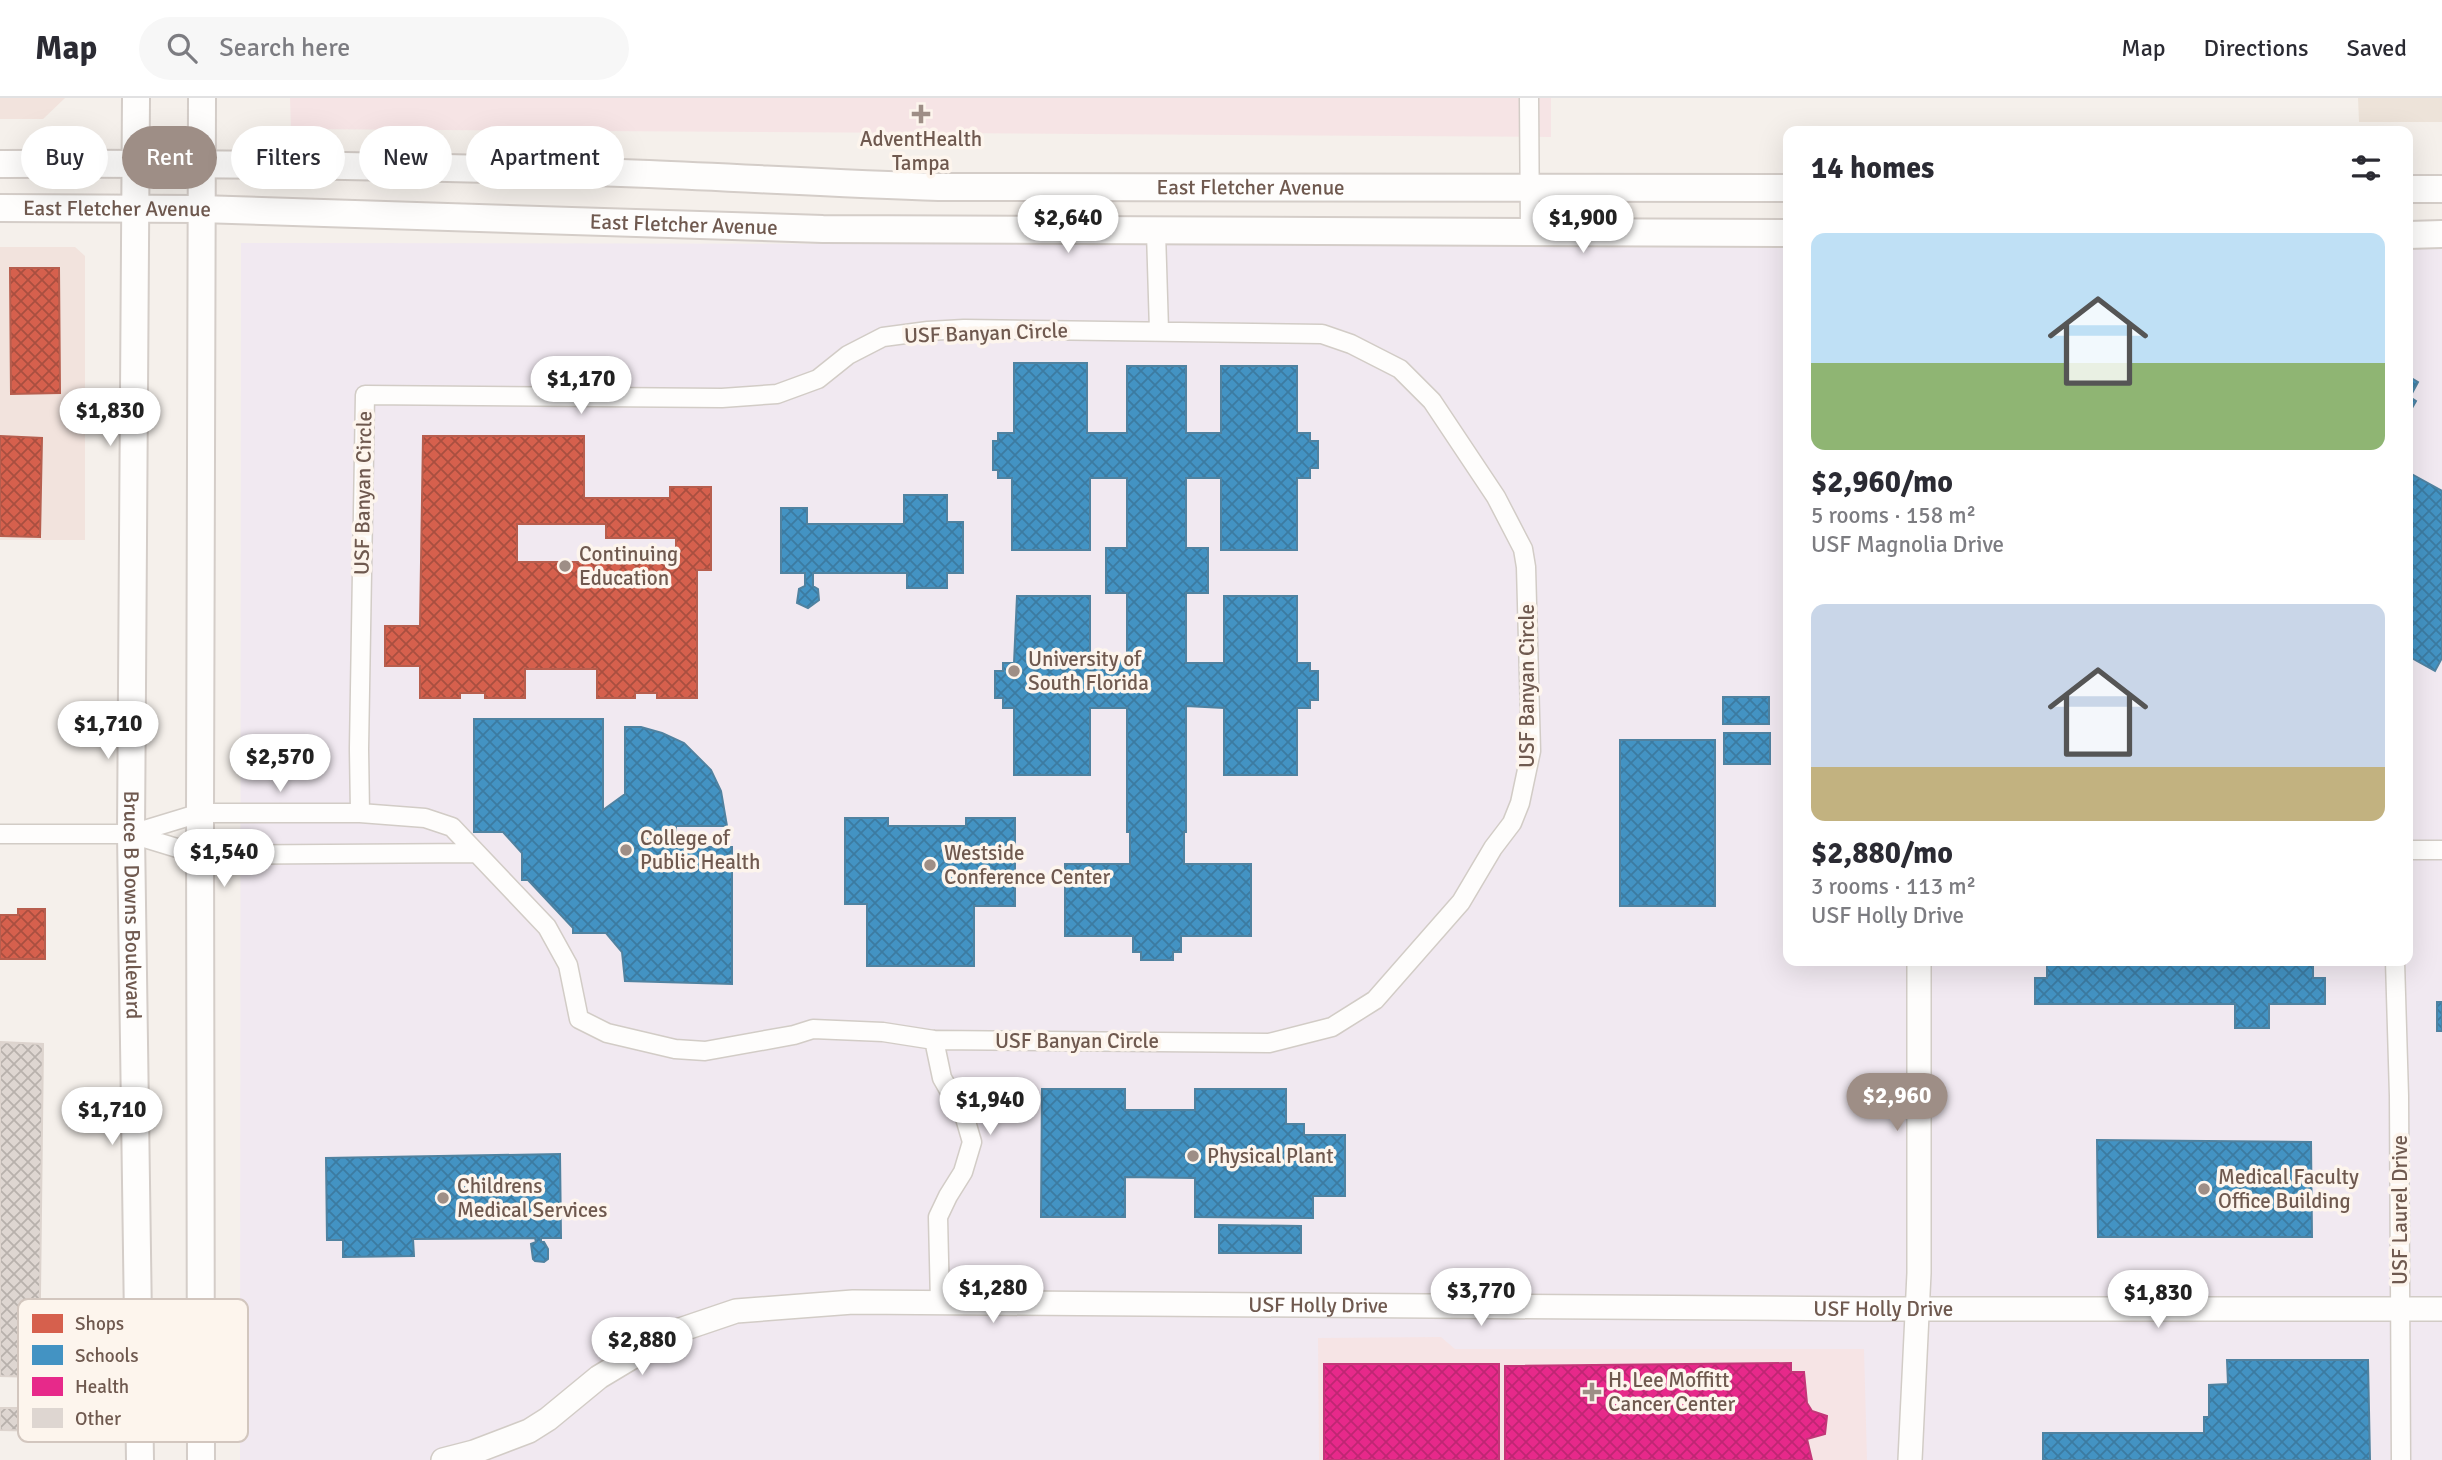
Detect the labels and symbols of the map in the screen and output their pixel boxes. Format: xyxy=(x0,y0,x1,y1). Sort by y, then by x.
marker: AdventHealth Tampa xyxy=(911,104,931,124)
place label: AdventHealth Tampa xyxy=(860,126,982,176)
street label: East Fletcher Avenue xyxy=(1157,174,1345,200)
street label: East Fletcher Avenue xyxy=(23,195,211,222)
pin: $2,640 xyxy=(1011,195,1125,255)
pin: $1,900 xyxy=(1526,195,1640,255)
street label: East Fletcher Avenue xyxy=(589,209,778,241)
street label: USF Banyan Circle xyxy=(904,317,1068,349)
pin: $1,170 xyxy=(524,356,638,416)
pin: $1,830 xyxy=(53,388,167,448)
street label: USF Banyan Circle xyxy=(349,411,377,575)
place label: Continuing Education xyxy=(579,541,678,591)
marker: Continuing Education xyxy=(557,558,573,574)
street label: USF Banyan Circle xyxy=(1514,604,1540,768)
place label: University of South Florida xyxy=(1028,646,1149,696)
marker: University of South Florida xyxy=(1006,663,1022,679)
pin: $1,710 xyxy=(51,702,165,761)
pin: $2,570 xyxy=(223,734,337,794)
street label: Bruce B Downs Boulevard xyxy=(118,790,147,1020)
place label: College of Public Health xyxy=(640,825,760,875)
pin: $1,540 xyxy=(167,830,281,889)
place label: Westside Conference Center xyxy=(944,840,1111,890)
marker: College of Public Health xyxy=(618,842,634,858)
marker: Westside Conference Center xyxy=(922,857,938,873)
street label: USF Banyan Circle xyxy=(995,1028,1159,1054)
pin: $2,960 xyxy=(1840,1074,1954,1133)
pin: $1,940 xyxy=(933,1077,1047,1137)
pin: $1,710 xyxy=(55,1088,169,1147)
street label: USF Laurel Drive xyxy=(2387,1135,2413,1285)
place label: Physical Plant xyxy=(1207,1143,1334,1169)
marker: Physical Plant xyxy=(1185,1148,1201,1164)
place label: Medical Faculty Office Building xyxy=(2218,1164,2359,1214)
place label: Childrens Medical Services xyxy=(457,1173,608,1223)
marker: Medical Faculty Office Building xyxy=(2196,1181,2212,1197)
marker: Childrens Medical Services xyxy=(435,1190,451,1206)
pin: $1,280 xyxy=(936,1266,1050,1325)
pin: $3,770 xyxy=(1424,1268,1538,1328)
pin: $1,830 xyxy=(2101,1270,2215,1330)
street label: USF Holly Drive xyxy=(1248,1292,1388,1319)
street label: USF Holly Drive xyxy=(1813,1296,1953,1322)
legend xyxy=(18,1299,248,1442)
text: Shops xyxy=(75,1312,124,1336)
pin: $2,880 xyxy=(585,1318,699,1377)
text: Schools xyxy=(75,1344,139,1368)
place label: H. Lee Moffitt Cancer Center xyxy=(1608,1367,1735,1417)
text: Health xyxy=(75,1375,129,1399)
marker: H. Lee Moffitt Cancer Center xyxy=(1582,1382,1602,1402)
text: Other xyxy=(75,1407,121,1431)

